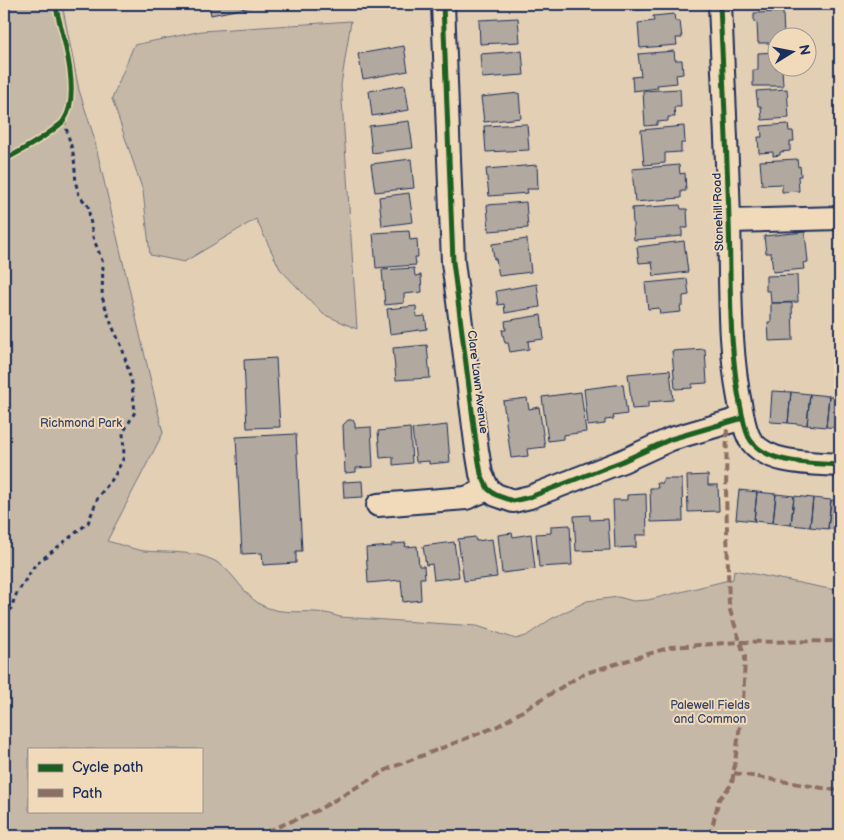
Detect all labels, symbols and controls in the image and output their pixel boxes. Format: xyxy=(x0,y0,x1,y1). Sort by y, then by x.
north arrow xyxy=(766,28,816,78)
text: N xyxy=(795,43,814,56)
street label: Stonehill Road xyxy=(710,172,727,251)
street label: Clare Lawn Avenue xyxy=(464,330,491,435)
park label: Richmond Park xyxy=(40,416,122,431)
park label: Palewell Fields and Common xyxy=(670,698,750,727)
legend xyxy=(28,748,202,812)
text: Cycle path xyxy=(72,758,143,777)
text: Path xyxy=(72,784,102,803)

